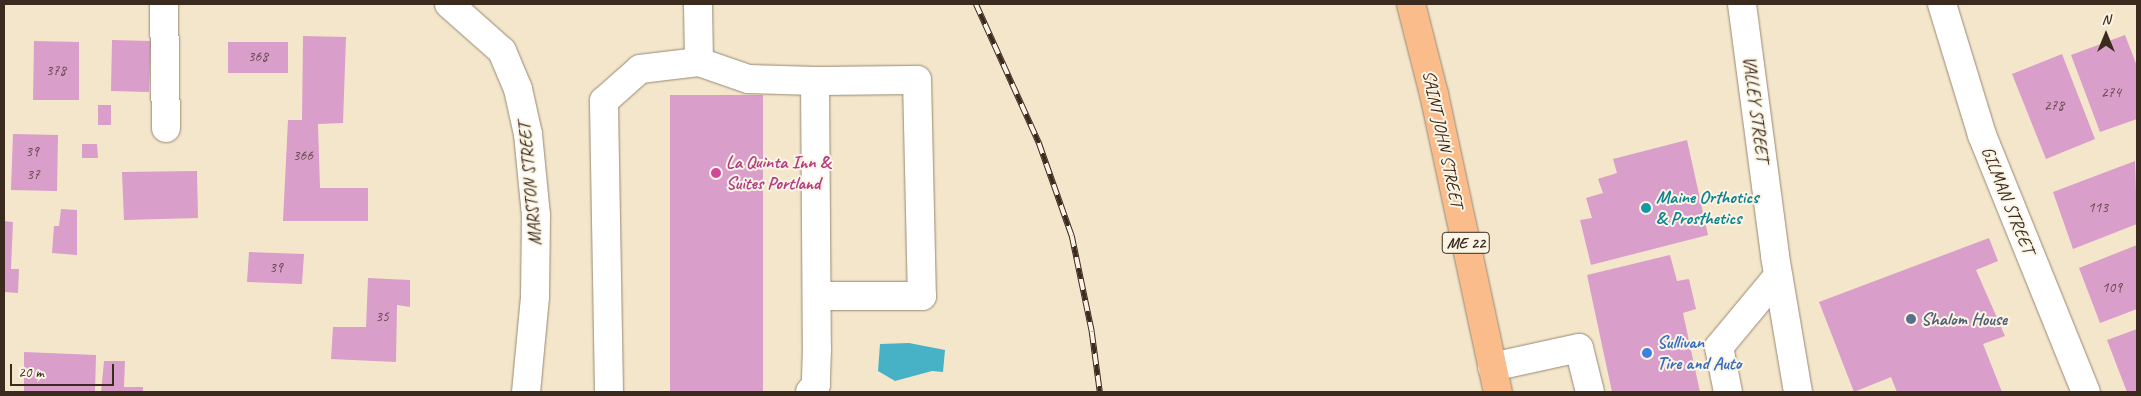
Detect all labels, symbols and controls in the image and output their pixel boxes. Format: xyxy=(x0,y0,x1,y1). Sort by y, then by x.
north arrow xyxy=(2081,10,2131,60)
text: N xyxy=(2102,11,2110,28)
house number: 368 xyxy=(248,48,268,66)
street label: VALLEY STREET xyxy=(1739,55,1773,163)
house number: 378 xyxy=(46,62,66,80)
street label: SAINT JOHN STREET xyxy=(1418,68,1468,210)
house number: 274 xyxy=(2101,84,2121,102)
house number: 278 xyxy=(2044,97,2064,115)
street label: MARSTON STREET xyxy=(514,121,546,247)
house number: 39 xyxy=(25,143,39,161)
street label: GILMAN STREET xyxy=(1977,144,2039,256)
house number: 366 xyxy=(293,147,313,165)
place label: La Quinta Inn & Suites Portland xyxy=(726,152,829,194)
house number: 37 xyxy=(26,166,40,184)
marker: La Quinta Inn & Suites Portland xyxy=(710,167,722,179)
place label: Maine Orthotics & Prosthetics xyxy=(1656,187,1758,230)
house number: 113 xyxy=(2088,199,2108,217)
marker: Maine Orthotics & Prosthetics xyxy=(1640,202,1652,214)
road number: ME 22 xyxy=(1441,230,1491,256)
house number: 39 xyxy=(269,259,283,277)
house number: 109 xyxy=(2102,279,2122,297)
house number: 35 xyxy=(375,308,389,326)
place label: Shalom House xyxy=(1921,308,2007,330)
marker: Shalom House xyxy=(1905,313,1917,325)
place label: Sullivan Tire and Auto xyxy=(1657,332,1742,374)
marker: Sullivan Tire and Auto xyxy=(1641,347,1653,359)
scale bar xyxy=(12,354,116,386)
text: 20 m xyxy=(18,363,44,382)

